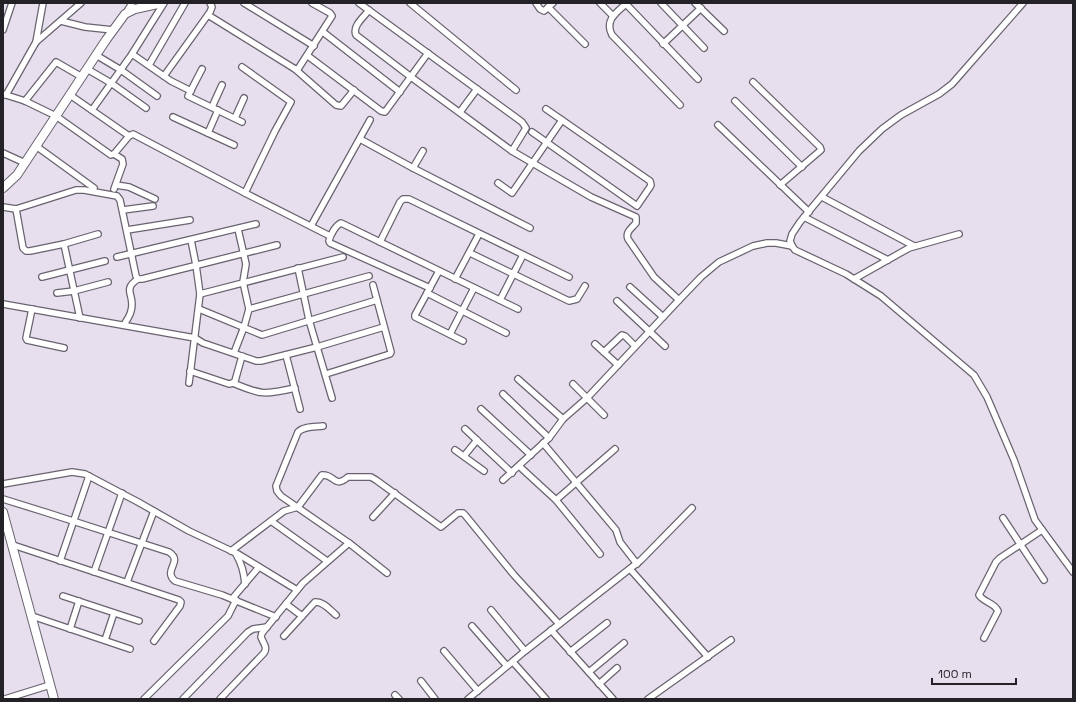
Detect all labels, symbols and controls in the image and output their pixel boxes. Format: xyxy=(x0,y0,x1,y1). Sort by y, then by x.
scale bar xyxy=(932,660,1016,686)
text: 100 m xyxy=(938,666,972,682)

